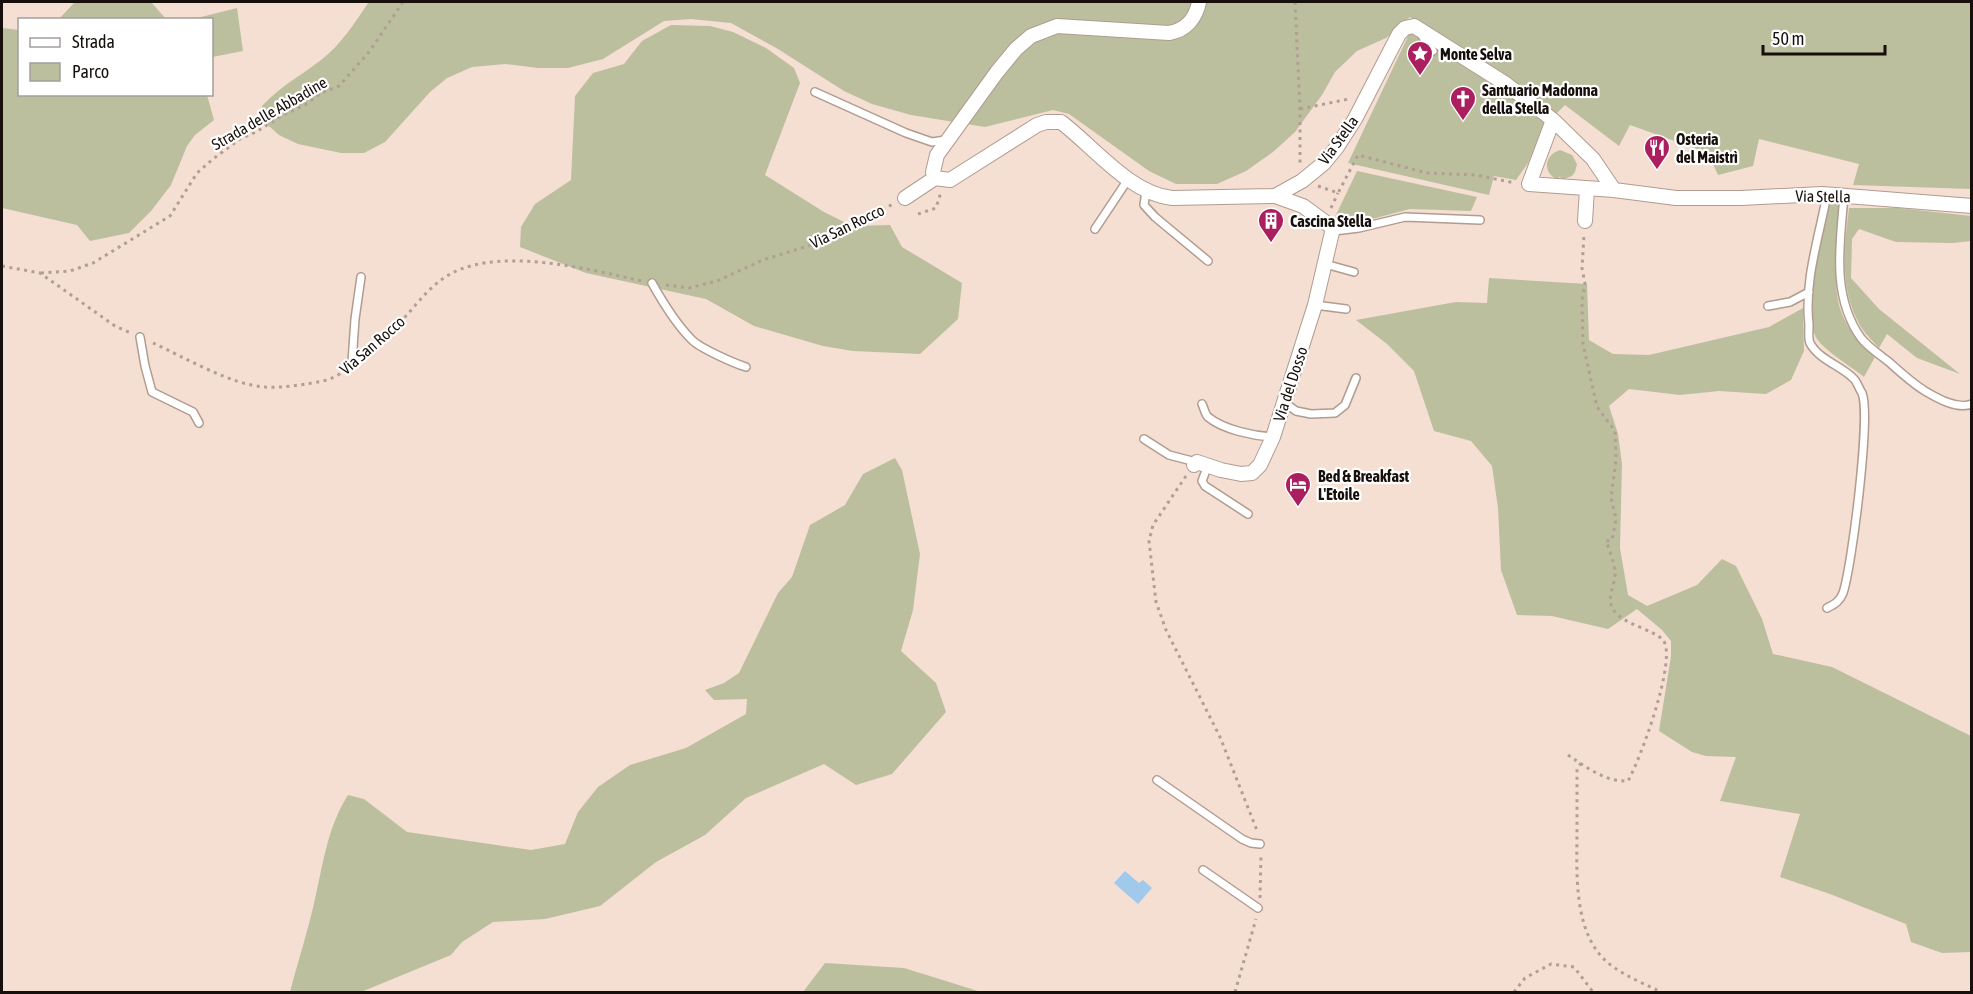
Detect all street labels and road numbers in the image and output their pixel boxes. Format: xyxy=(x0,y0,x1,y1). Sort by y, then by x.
street label: Strada delle Abbadine xyxy=(208,73,330,153)
street label: Via Stella xyxy=(1314,112,1362,168)
street label: Via Stella xyxy=(1795,187,1851,205)
street label: Via San Rocco xyxy=(807,200,887,252)
street label: Via San Rocco xyxy=(336,312,408,378)
street label: Via del Dosso xyxy=(1269,344,1311,424)

